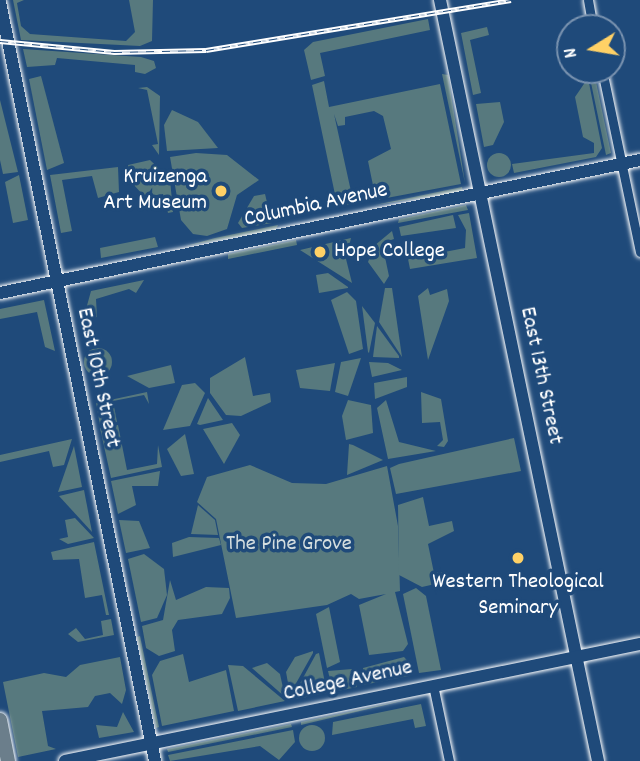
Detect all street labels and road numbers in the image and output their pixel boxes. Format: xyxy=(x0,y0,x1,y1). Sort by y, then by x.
street label: Columbia Avenue xyxy=(242,177,390,235)
street label: East 10th Street xyxy=(69,305,125,451)
street label: East 13th Street xyxy=(512,305,568,447)
street label: College Avenue xyxy=(281,655,415,709)

